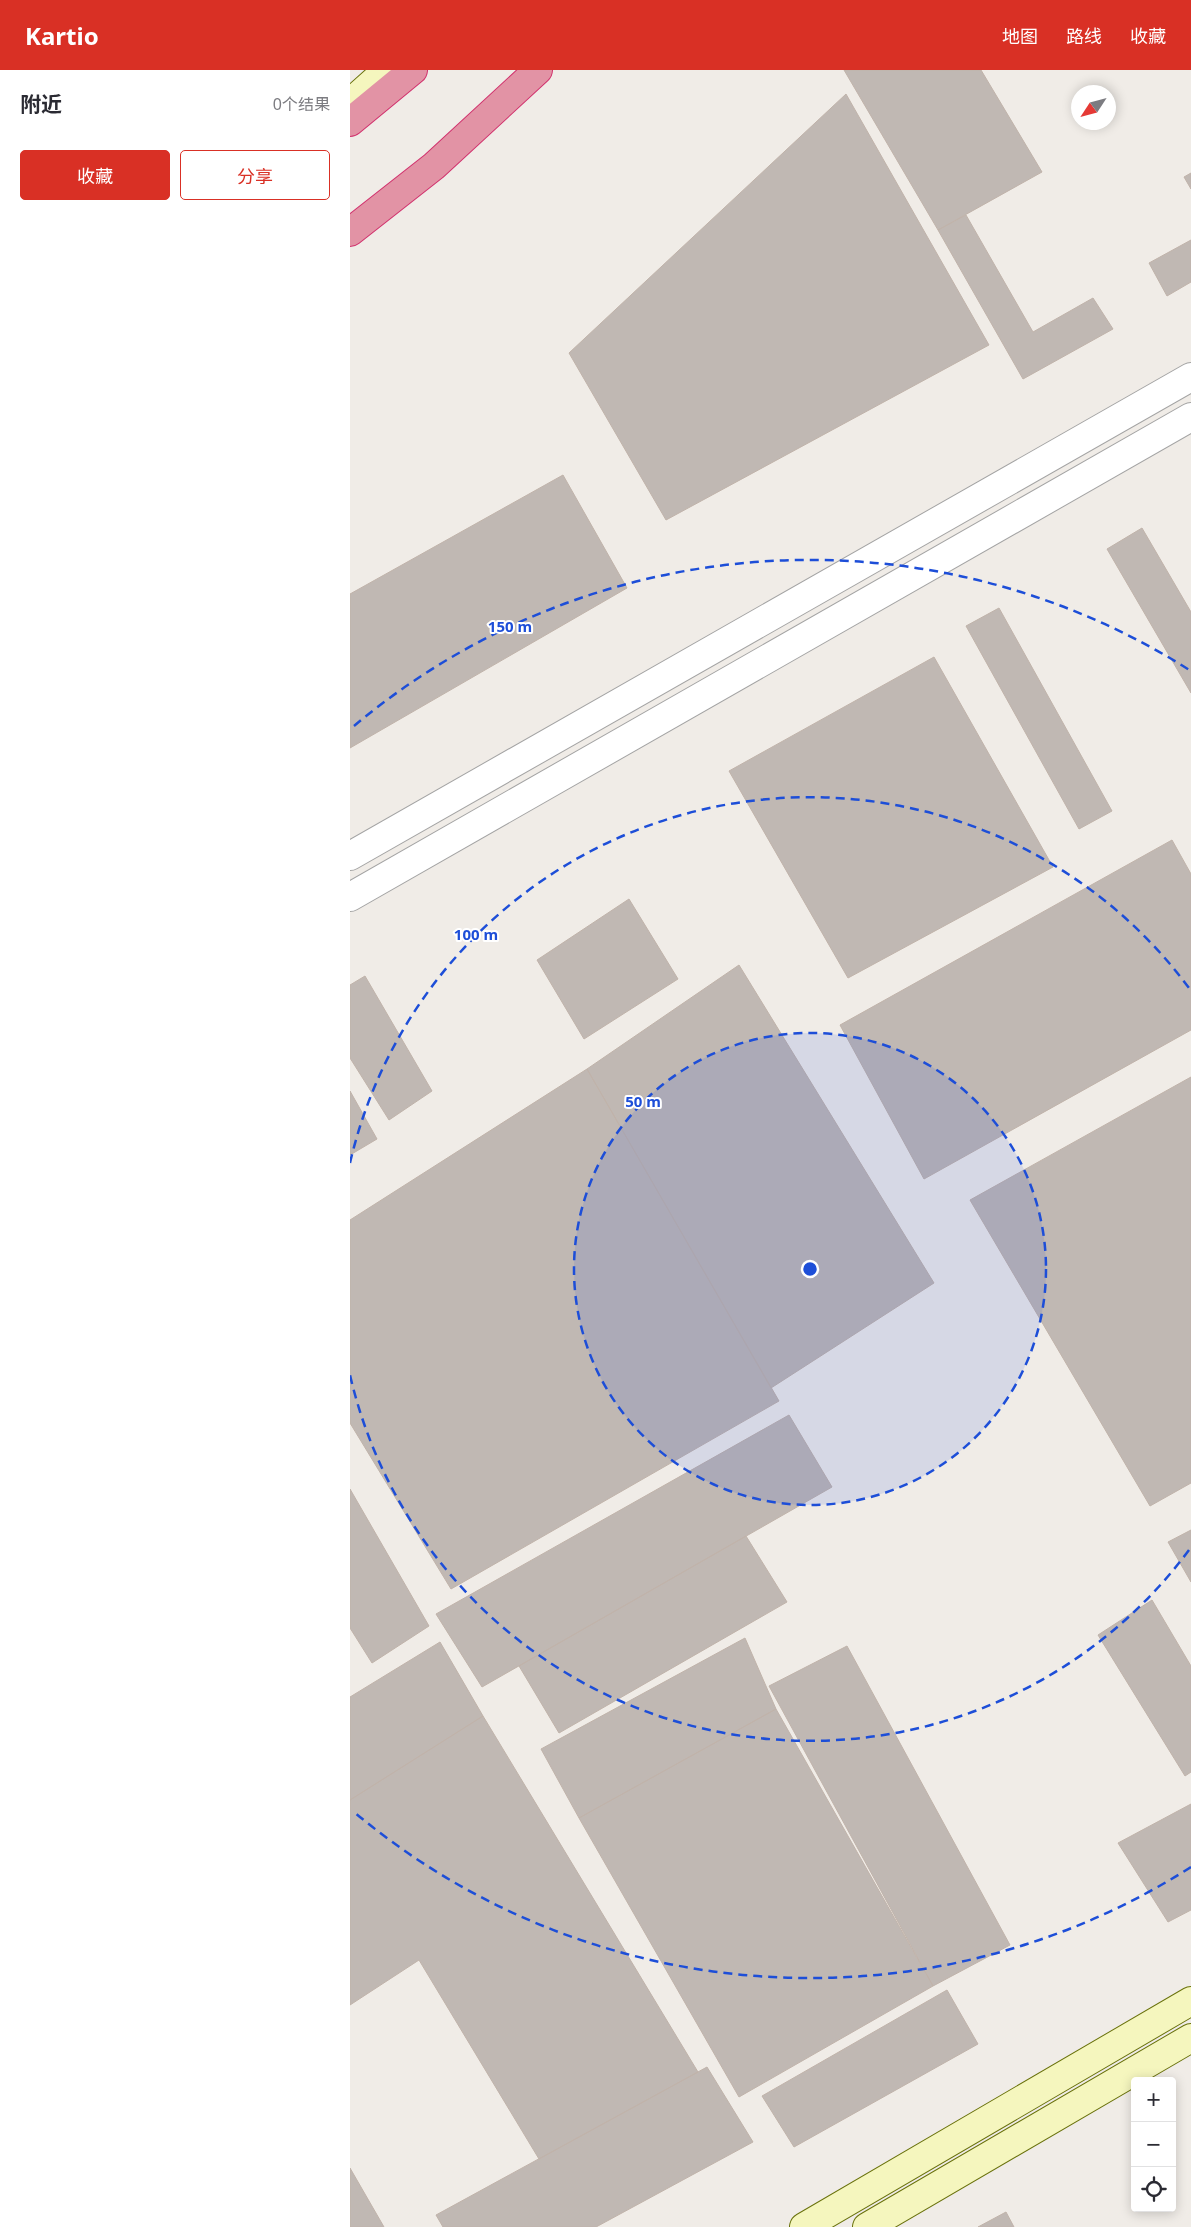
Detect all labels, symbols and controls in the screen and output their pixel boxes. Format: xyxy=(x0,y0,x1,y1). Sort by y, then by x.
text: Kartio xyxy=(25,19,99,52)
text: 地图 xyxy=(1002,24,1038,48)
text: 路线 xyxy=(1066,24,1102,48)
text: 收藏 xyxy=(1130,24,1166,48)
north arrow xyxy=(1071,85,1116,130)
text: 附近 xyxy=(20,90,62,118)
text: 0个结果 xyxy=(273,93,330,115)
button: 收藏 xyxy=(20,150,170,200)
button: 分享 xyxy=(180,150,330,200)
text: 150 m xyxy=(488,616,532,636)
text: 100 m xyxy=(454,924,498,944)
text: 50 m xyxy=(625,1091,661,1111)
centre of rings xyxy=(801,1260,819,1278)
map controls xyxy=(1131,2077,1176,2212)
button: + xyxy=(1131,2077,1176,2122)
button: − xyxy=(1131,2122,1176,2167)
button: locate xyxy=(1131,2167,1176,2212)

